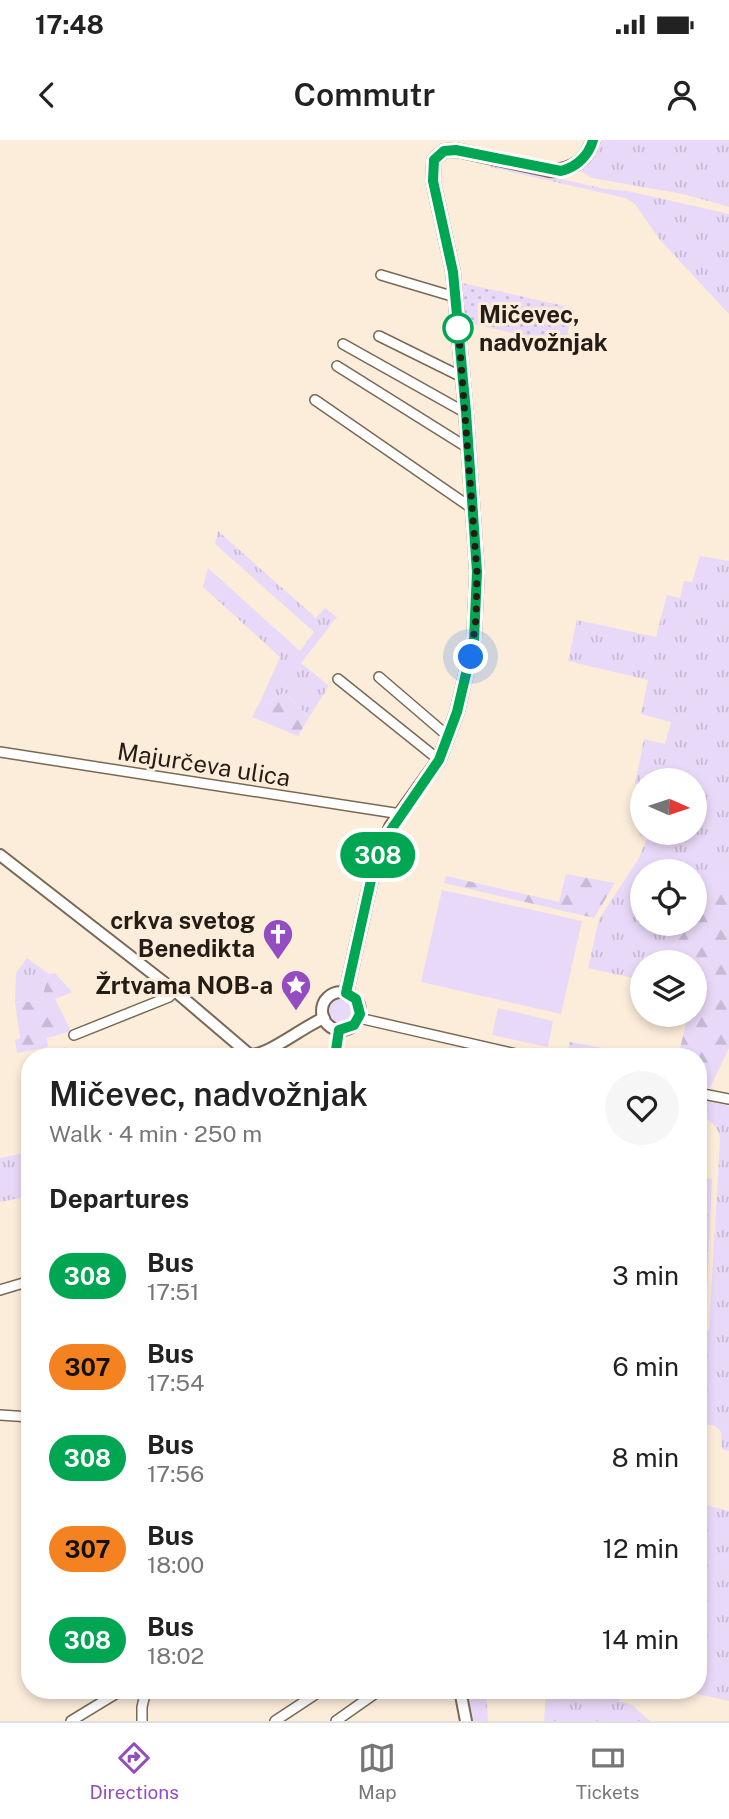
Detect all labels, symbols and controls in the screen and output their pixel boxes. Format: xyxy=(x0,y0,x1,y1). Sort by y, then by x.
text: 17:48 xyxy=(35,9,104,40)
icon: back xyxy=(28,76,66,114)
text: Commutr xyxy=(294,76,435,113)
icon: person xyxy=(663,76,701,114)
place label: Mičevec, nadvožnjak xyxy=(479,300,608,356)
marker: Mičevec, nadvožnjak xyxy=(443,313,473,343)
your location xyxy=(453,639,488,674)
street label: Majurčeva ulica xyxy=(116,737,292,791)
north arrow xyxy=(630,768,707,845)
map controls xyxy=(630,768,707,1027)
line badge: 308 xyxy=(338,832,418,878)
text: 308 xyxy=(354,841,402,869)
button: locate xyxy=(630,859,707,936)
place label: crkva svetog Benedikta xyxy=(110,906,255,962)
church icon: crkva svetog Benedikta xyxy=(261,917,295,961)
button: layers xyxy=(630,950,707,1027)
place icon: Žrtvama NOB-a xyxy=(279,968,313,1012)
place label: Žrtvama NOB-a xyxy=(95,971,273,999)
button: heart xyxy=(605,1071,679,1145)
text: Mičevec, nadvožnjak xyxy=(49,1075,368,1113)
text: Walk · 4 min · 250 m xyxy=(49,1120,262,1147)
text: Departures xyxy=(49,1183,189,1214)
text: Bus xyxy=(147,1247,194,1278)
text: 3 min xyxy=(612,1260,679,1291)
text: 308 xyxy=(64,1262,111,1290)
text: 17:51 xyxy=(147,1278,199,1305)
text: Bus xyxy=(147,1338,194,1369)
text: 6 min xyxy=(612,1351,679,1382)
text: 307 xyxy=(65,1353,110,1381)
text: 17:54 xyxy=(147,1369,205,1396)
text: Bus xyxy=(147,1429,194,1460)
text: 8 min xyxy=(612,1442,679,1473)
text: 308 xyxy=(64,1444,111,1472)
text: 17:56 xyxy=(147,1460,204,1487)
text: Bus xyxy=(147,1520,194,1551)
text: 12 min xyxy=(603,1533,679,1564)
text: 307 xyxy=(65,1535,110,1563)
text: 18:00 xyxy=(147,1551,204,1578)
text: Bus xyxy=(147,1611,194,1642)
text: 14 min xyxy=(602,1624,679,1655)
text: 308 xyxy=(64,1626,111,1654)
text: 18:02 xyxy=(147,1642,204,1669)
tab: Directions xyxy=(90,1739,179,1803)
tab: Map xyxy=(358,1739,397,1803)
tab: Tickets xyxy=(576,1739,639,1803)

